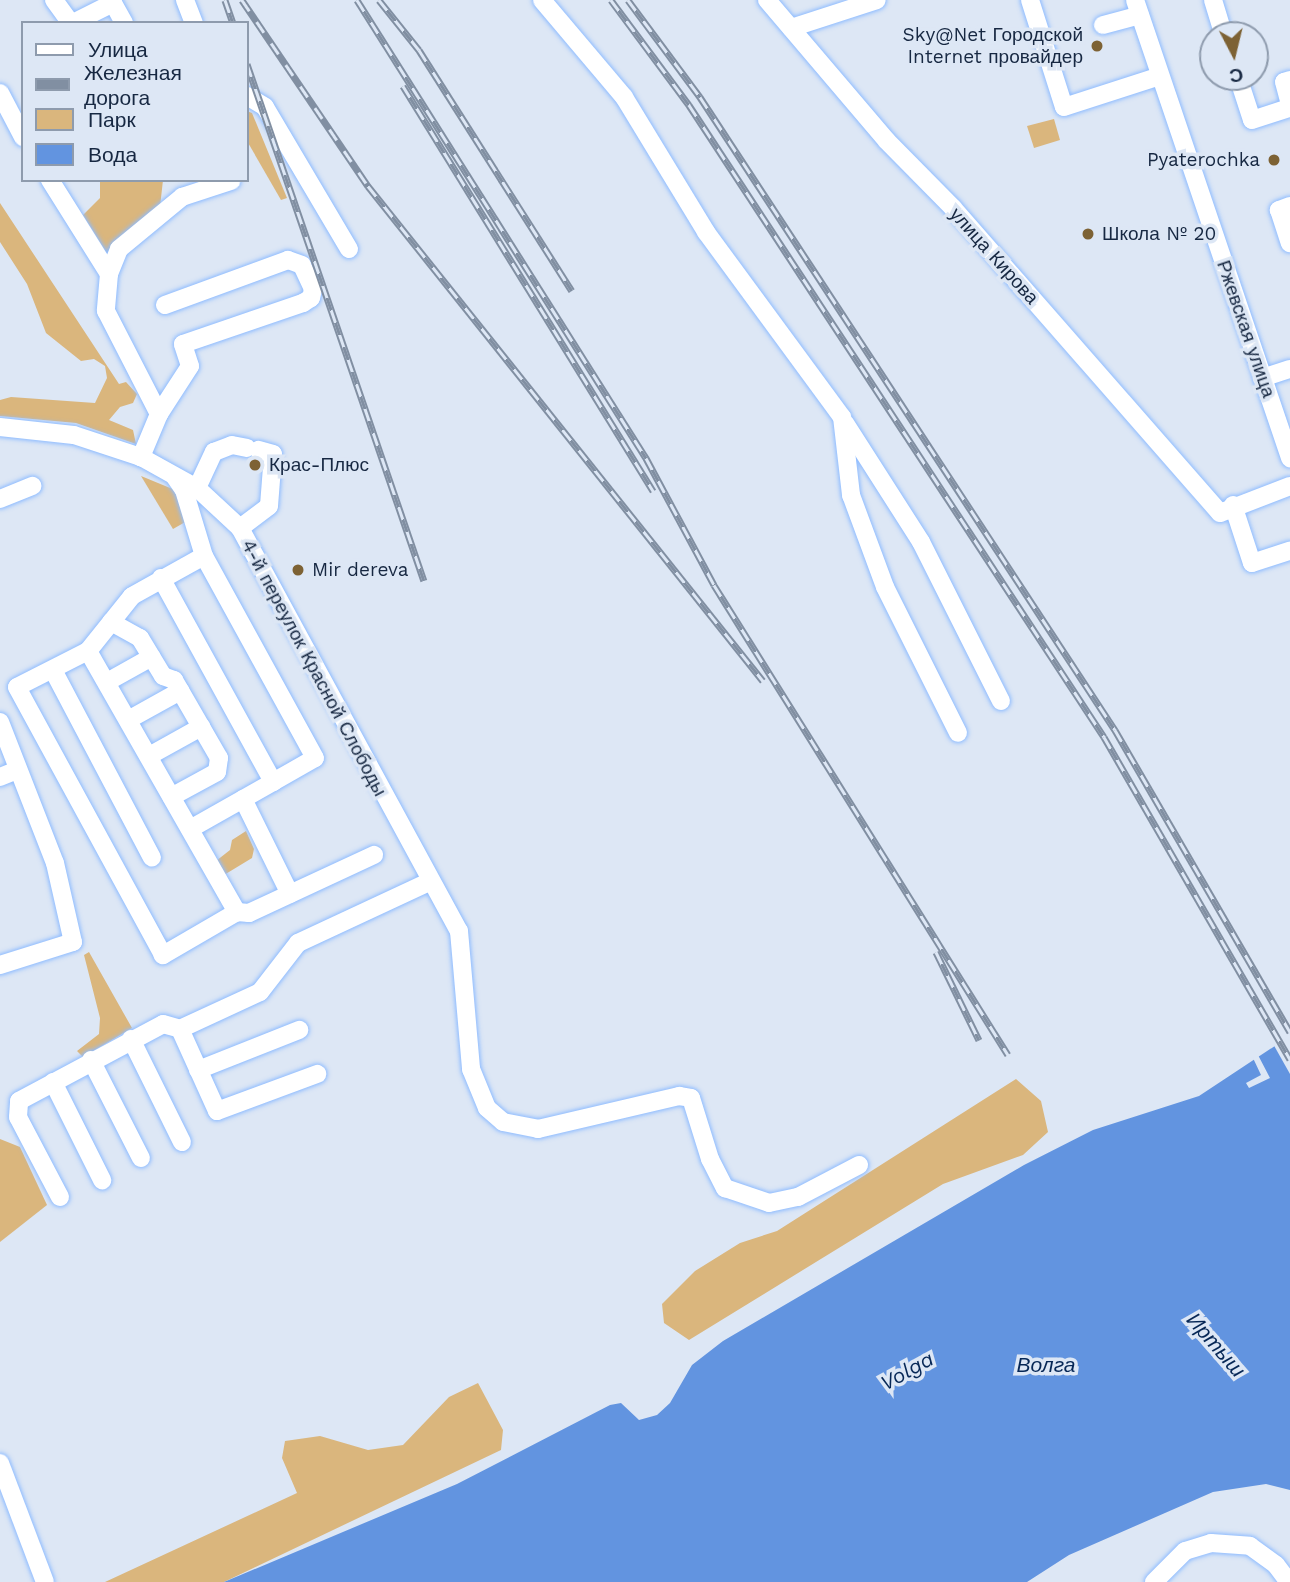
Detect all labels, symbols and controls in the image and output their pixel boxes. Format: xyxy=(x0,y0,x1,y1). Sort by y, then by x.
legend xyxy=(21,21,248,182)
north arrow xyxy=(1199,21,1269,91)
place label: Sky@Net Городской Internet провайдер xyxy=(903,24,1083,68)
text: Улица xyxy=(88,37,148,62)
marker: Sky@Net Городской Internet провайдер xyxy=(1089,38,1105,54)
text: Железная дорога xyxy=(84,60,182,110)
text: С xyxy=(1228,63,1245,88)
text: Парк xyxy=(88,107,136,132)
text: Вода xyxy=(88,142,137,167)
place label: Pyaterochka xyxy=(1147,149,1260,171)
marker: Pyaterochka xyxy=(1266,152,1282,168)
street label: улица Кирова xyxy=(945,203,1043,309)
place label: Школа № 20 xyxy=(1102,223,1216,245)
marker: Школа № 20 xyxy=(1080,226,1096,242)
street label: Ржевская улица xyxy=(1212,257,1280,401)
place label: Крас-Плюс xyxy=(269,454,369,476)
marker: Крас-Плюс xyxy=(247,457,263,473)
street label: 4-й переулок Красной Слободы xyxy=(237,536,391,800)
place label: Mir dereva xyxy=(312,559,409,581)
marker: Mir dereva xyxy=(290,562,306,578)
water label: Иртыш xyxy=(1181,1308,1251,1382)
water label: Volga xyxy=(876,1346,938,1396)
water label: Волга xyxy=(1017,1352,1075,1378)

